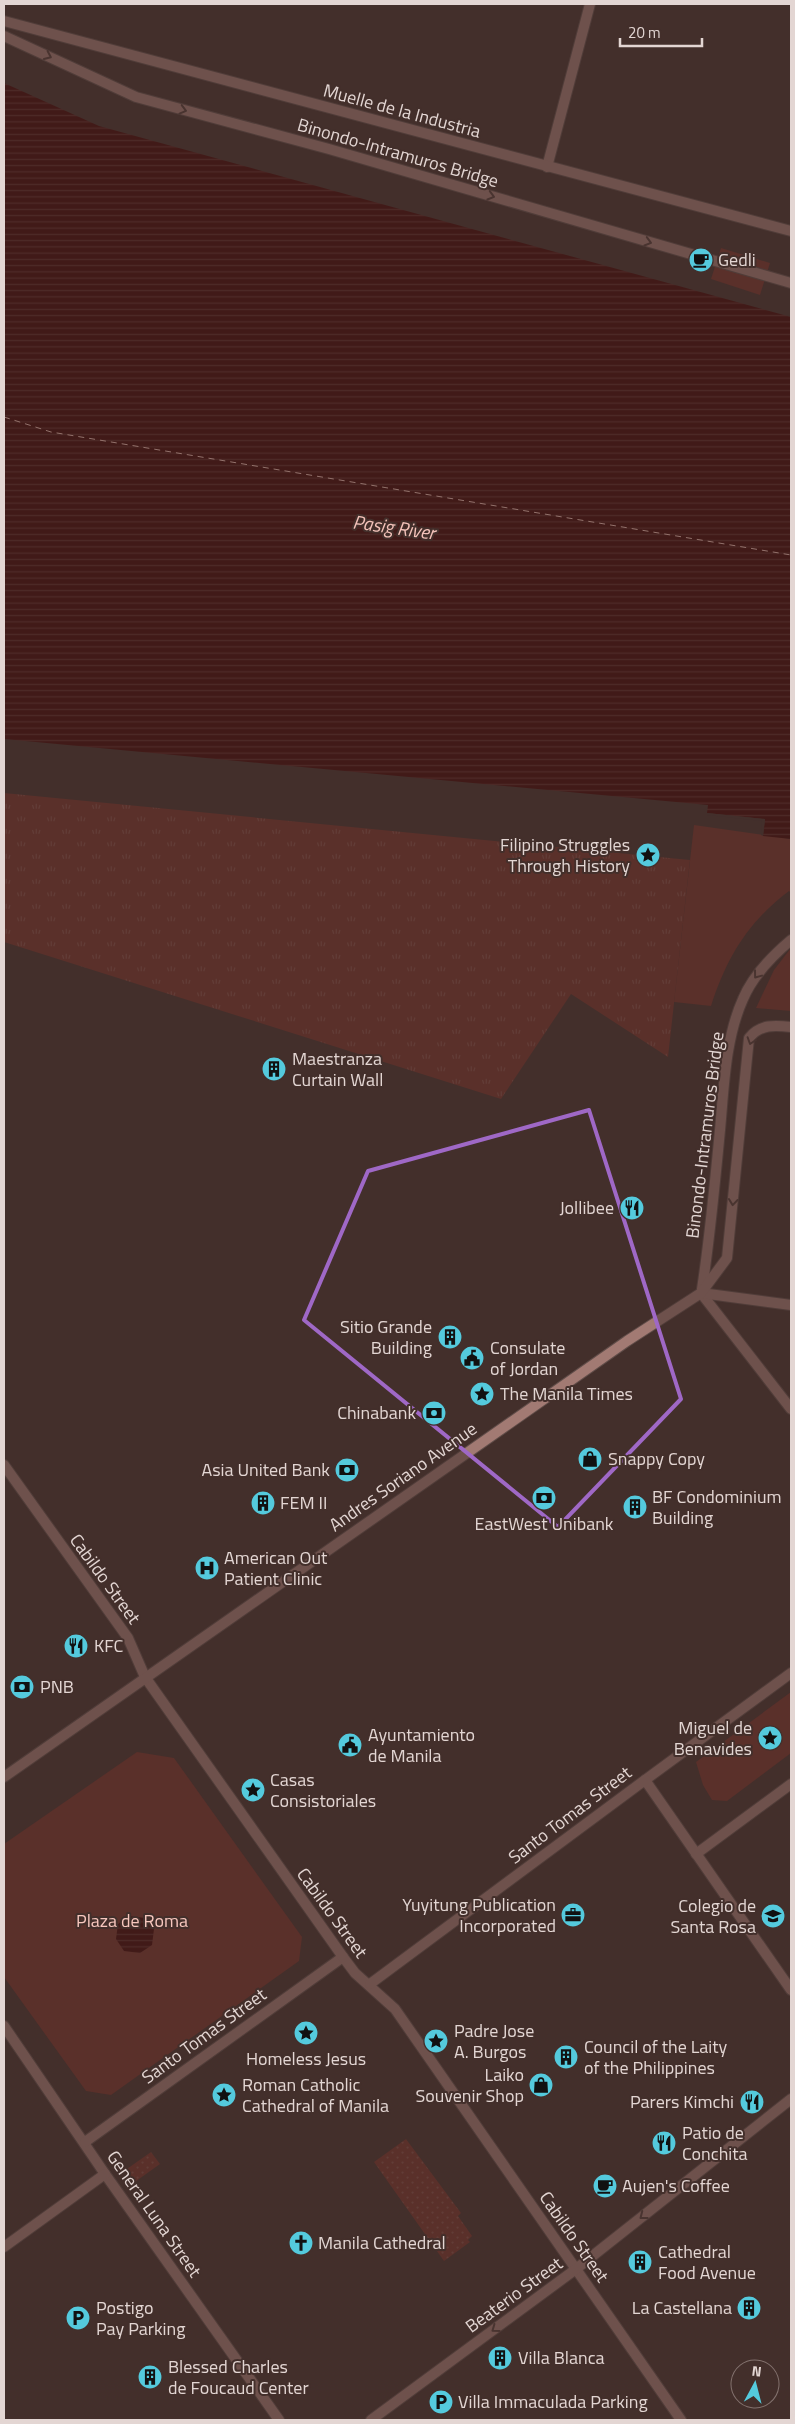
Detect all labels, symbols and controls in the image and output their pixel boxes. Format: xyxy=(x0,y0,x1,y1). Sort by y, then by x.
scale bar xyxy=(620,15,702,47)
text: 20 m xyxy=(628,21,661,44)
one-way arrow xyxy=(43,50,52,61)
street label: Muelle de la Industria xyxy=(320,77,484,145)
one-way arrow xyxy=(179,104,187,114)
street label: Binondo-Intramuros Bridge xyxy=(294,111,502,194)
one-way arrow xyxy=(487,191,495,201)
one-way arrow xyxy=(643,236,651,246)
place label: Gedli xyxy=(718,246,756,273)
cafe icon: Gedli xyxy=(688,247,714,273)
water label: Pasig River xyxy=(351,506,439,547)
place label: Filipino Struggles Through History xyxy=(500,831,630,879)
place icon: Filipino Struggles Through History xyxy=(635,842,661,868)
one-way arrow xyxy=(755,969,763,978)
street label: Binondo-Intramuros Bridge xyxy=(678,1030,731,1240)
one-way arrow xyxy=(746,1036,756,1045)
place label: Maestranza Curtain Wall xyxy=(292,1045,383,1093)
building icon: Maestranza Curtain Wall xyxy=(261,1056,287,1082)
place label: Jollibee xyxy=(559,1194,614,1221)
restaurant icon: Jollibee xyxy=(619,1195,645,1221)
one-way arrow xyxy=(727,1198,738,1206)
place label: Sitio Grande Building xyxy=(340,1313,432,1361)
building icon: Sitio Grande Building xyxy=(437,1324,463,1350)
place label: Consulate of Jordan xyxy=(490,1334,565,1382)
public building icon: Consulate of Jordan xyxy=(459,1345,485,1371)
place label: The Manila Times xyxy=(500,1380,633,1407)
place icon: The Manila Times xyxy=(469,1381,495,1407)
place label: Chinabank xyxy=(337,1399,416,1426)
bank icon: Chinabank xyxy=(421,1400,447,1426)
street label: Andres Soriano Avenue xyxy=(323,1415,482,1538)
place label: Snappy Copy xyxy=(608,1445,705,1472)
shop icon: Snappy Copy xyxy=(577,1446,603,1472)
place label: Asia United Bank xyxy=(201,1456,330,1483)
bank icon: Asia United Bank xyxy=(334,1457,360,1483)
place label: BF Condominium Building xyxy=(652,1483,782,1531)
bank icon: EastWest Unibank xyxy=(531,1485,557,1511)
place label: FEM II xyxy=(280,1489,327,1516)
building icon: FEM II xyxy=(250,1490,276,1516)
building icon: BF Condominium Building xyxy=(622,1494,648,1520)
place label: EastWest Unibank xyxy=(475,1510,614,1537)
street label: Cabildo Street xyxy=(63,1528,148,1630)
place label: American Out Patient Clinic xyxy=(224,1544,328,1592)
hospital icon: American Out Patient Clinic xyxy=(194,1555,220,1581)
place label: KFC xyxy=(94,1632,124,1659)
restaurant icon: KFC xyxy=(63,1633,89,1659)
place label: PNB xyxy=(40,1673,74,1700)
bank icon: PNB xyxy=(9,1674,35,1700)
place label: Miguel de Benavides xyxy=(674,1714,752,1762)
place label: Ayuntamiento de Manila xyxy=(368,1721,475,1769)
place icon: Miguel de Benavides xyxy=(757,1725,783,1751)
public building icon: Ayuntamiento de Manila xyxy=(337,1732,363,1758)
street label: Santo Tomas Street xyxy=(502,1759,638,1870)
place label: Casas Consistoriales xyxy=(270,1766,376,1814)
place icon: Casas Consistoriales xyxy=(240,1777,266,1803)
street label: Cabildo Street xyxy=(290,1862,375,1964)
place label: Yuyitung Publication Incorporated xyxy=(402,1891,556,1939)
place label: Colegio de Santa Rosa xyxy=(671,1892,756,1940)
office icon: Yuyitung Publication Incorporated xyxy=(560,1902,586,1928)
school or university icon: Colegio de Santa Rosa xyxy=(760,1903,786,1929)
park label: Plaza de Roma xyxy=(76,1907,188,1934)
street label: Santo Tomas Street xyxy=(136,1981,272,2090)
place label: Padre Jose A. Burgos xyxy=(454,2017,534,2065)
place icon: Homeless Jesus xyxy=(293,2020,319,2046)
place icon: Padre Jose A. Burgos xyxy=(423,2028,449,2054)
place label: Council of the Laity of the Philippines xyxy=(584,2033,728,2081)
building icon: Council of the Laity of the Philippines xyxy=(553,2044,579,2070)
place label: Homeless Jesus xyxy=(246,2045,366,2072)
place label: Laiko Souvenir Shop xyxy=(415,2061,524,2109)
place label: Roman Catholic Cathedral of Manila xyxy=(242,2071,389,2119)
shop icon: Laiko Souvenir Shop xyxy=(528,2072,554,2098)
place icon: Roman Catholic Cathedral of Manila xyxy=(211,2082,237,2108)
place label: Parers Kimchi xyxy=(630,2088,734,2115)
restaurant icon: Parers Kimchi xyxy=(739,2089,765,2115)
place label: Patio de Conchita xyxy=(682,2119,748,2167)
restaurant icon: Patio de Conchita xyxy=(651,2130,677,2156)
street label: General Luna Street xyxy=(100,2145,209,2283)
place label: Aujen's Coffee xyxy=(622,2172,730,2199)
cafe icon: Aujen's Coffee xyxy=(592,2173,618,2199)
street label: Cabildo Street xyxy=(533,2186,616,2288)
one-way arrow xyxy=(640,2211,649,2219)
place label: Manila Cathedral xyxy=(318,2229,446,2256)
church icon: Manila Cathedral xyxy=(288,2230,314,2256)
place label: Cathedral Food Avenue xyxy=(658,2238,756,2286)
building icon: Cathedral Food Avenue xyxy=(627,2249,653,2275)
street label: Beaterio Street xyxy=(459,2250,569,2339)
place label: Postigo Pay Parking xyxy=(96,2294,185,2342)
place label: La Castellana xyxy=(632,2294,732,2321)
building icon: La Castellana xyxy=(736,2295,762,2321)
parking icon: Postigo Pay Parking xyxy=(65,2305,91,2331)
one-way arrow xyxy=(491,2323,501,2332)
place label: Villa Blanca xyxy=(518,2344,605,2371)
building icon: Villa Blanca xyxy=(487,2345,513,2371)
place label: Blessed Charles de Foucaud Center xyxy=(168,2353,309,2401)
north arrow xyxy=(730,2359,780,2409)
text: N xyxy=(751,2360,763,2382)
building icon: Blessed Charles de Foucaud Center xyxy=(137,2364,163,2390)
place label: Villa Immaculada Parking xyxy=(458,2388,648,2415)
parking icon: Villa Immaculada Parking xyxy=(428,2389,454,2415)

